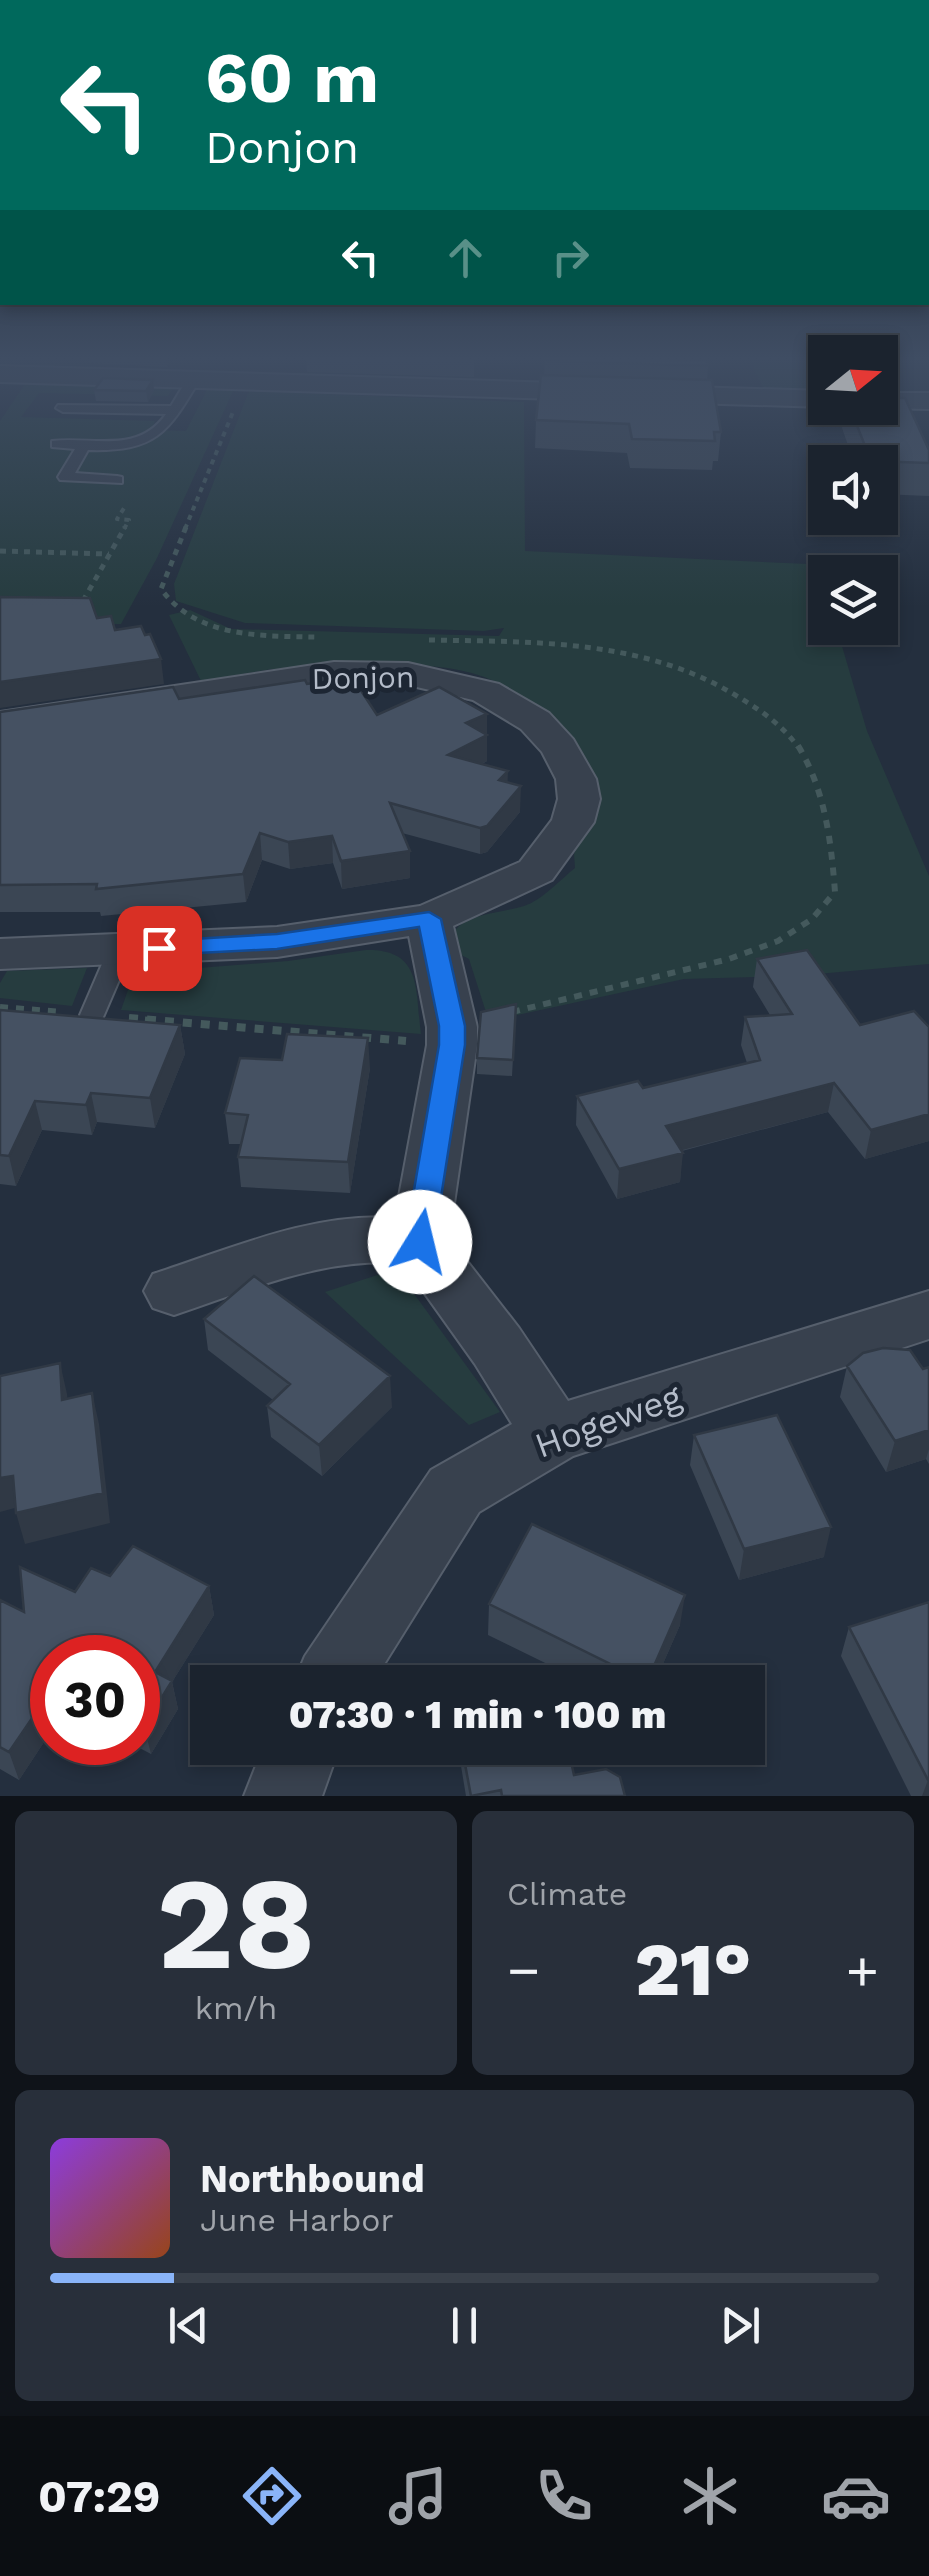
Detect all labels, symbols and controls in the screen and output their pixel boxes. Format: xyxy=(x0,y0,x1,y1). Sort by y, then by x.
text: 60 m xyxy=(205,37,379,119)
icon: left xyxy=(40,40,170,170)
text: Donjon xyxy=(205,121,359,174)
icon: left xyxy=(333,230,388,285)
icon: ahead xyxy=(438,230,493,285)
icon: right xyxy=(543,230,598,285)
north arrow xyxy=(808,335,898,425)
map controls xyxy=(808,335,898,645)
button: sound xyxy=(808,445,898,535)
button: layers xyxy=(808,555,898,645)
street label: Donjon xyxy=(311,659,415,696)
pin xyxy=(117,906,202,991)
icon: arrive xyxy=(132,921,187,976)
position arrow xyxy=(368,1190,472,1294)
street label: Hogeweg xyxy=(529,1375,687,1467)
speed limit sign: 30 xyxy=(30,1635,160,1765)
text: 07:30 · 1 min · 100 m xyxy=(289,1693,666,1737)
text: 28 xyxy=(157,1847,316,2000)
text: Climate xyxy=(507,1875,627,1913)
text: 21° xyxy=(635,1925,751,2013)
text: − xyxy=(507,1938,540,2002)
text: + xyxy=(846,1938,879,2002)
text: km/h xyxy=(195,1989,277,2027)
text: Northbound xyxy=(200,2157,425,2201)
text: June Harbor xyxy=(200,2201,394,2239)
icon: previous xyxy=(161,2298,216,2353)
icon: pause xyxy=(437,2298,492,2353)
icon: next xyxy=(713,2298,768,2353)
icon: directions xyxy=(237,2461,307,2531)
icon: music xyxy=(383,2461,453,2531)
icon: phone xyxy=(529,2461,599,2531)
icon: climate xyxy=(675,2461,745,2531)
icon: car xyxy=(821,2461,891,2531)
text: 07:29 xyxy=(38,2470,161,2523)

